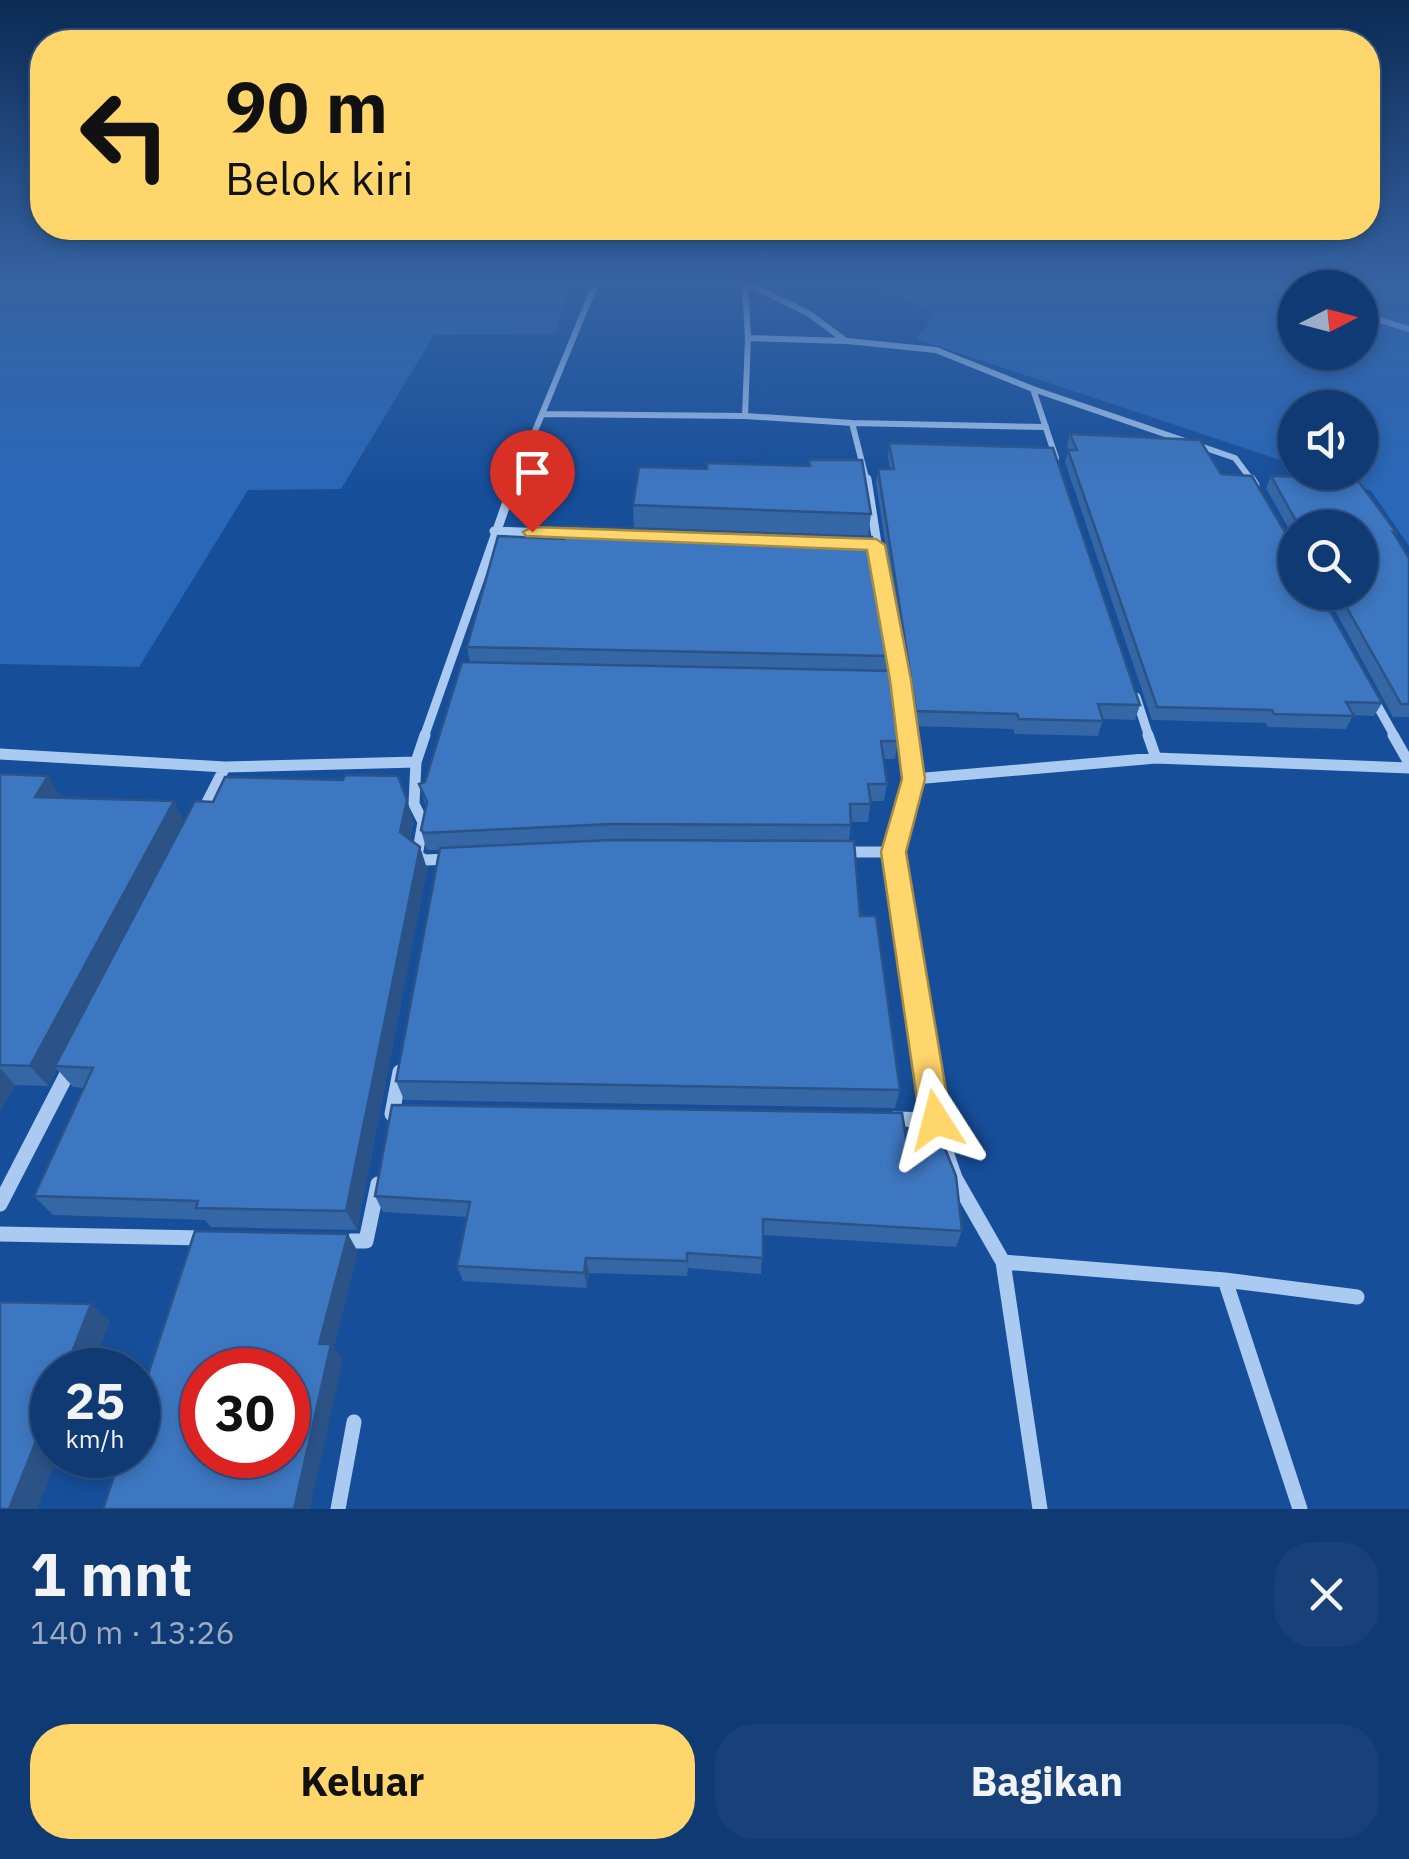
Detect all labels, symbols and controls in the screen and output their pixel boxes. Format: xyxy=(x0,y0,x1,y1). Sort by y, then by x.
text: 90 m xyxy=(225,61,388,152)
icon: left xyxy=(60,70,190,200)
text: Belok kiri xyxy=(225,149,414,207)
north arrow xyxy=(1278,270,1378,370)
map controls xyxy=(1278,270,1378,610)
button: sound xyxy=(1278,390,1378,490)
pin xyxy=(490,430,575,533)
icon: arrive xyxy=(505,445,560,500)
button: search xyxy=(1278,510,1378,610)
position arrow xyxy=(884,1068,988,1172)
speed limit sign: 30 xyxy=(180,1348,310,1478)
text: 25 xyxy=(65,1368,125,1433)
text: km/h xyxy=(66,1422,124,1455)
text: 1 mnt xyxy=(30,1534,193,1613)
button: close xyxy=(1274,1542,1379,1647)
text: 140 m · 13:26 xyxy=(30,1611,235,1653)
button: Keluar xyxy=(30,1724,695,1839)
button: Bagikan xyxy=(715,1724,1379,1839)

